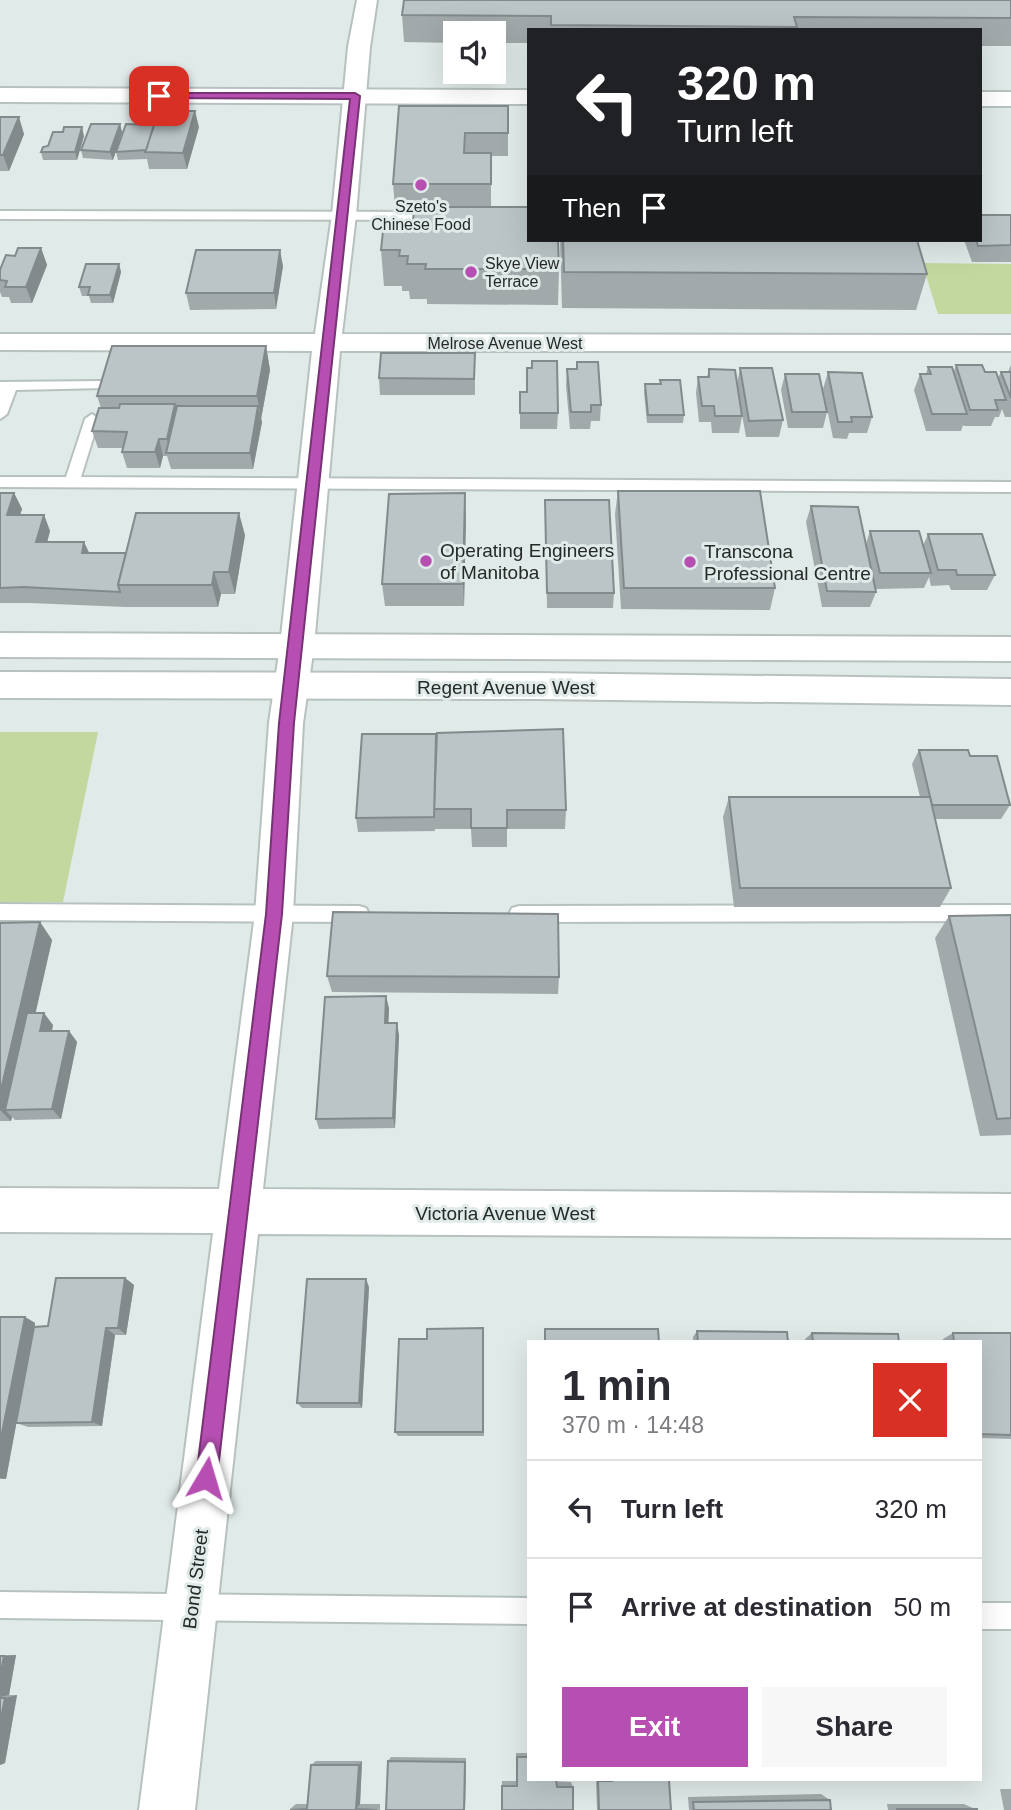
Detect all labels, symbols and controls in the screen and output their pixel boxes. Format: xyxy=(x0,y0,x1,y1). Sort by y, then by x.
map controls xyxy=(443,21,506,84)
button: sound xyxy=(443,21,506,84)
icon: left xyxy=(562,56,653,147)
text: 320 m xyxy=(677,56,816,110)
pin xyxy=(129,66,189,126)
icon: arrive xyxy=(140,77,178,115)
text: Turn left xyxy=(677,113,793,149)
marker: Szeto's Chinese Food xyxy=(413,177,429,193)
icon: arrive xyxy=(635,189,673,227)
text: Then xyxy=(562,193,621,223)
place label: Szeto's Chinese Food xyxy=(371,198,471,233)
place label: Skye View Terrace xyxy=(485,255,560,290)
marker: Skye View Terrace xyxy=(463,264,479,280)
street label: Melrose Avenue West xyxy=(427,335,583,352)
place label: Operating Engineers of Manitoba xyxy=(440,540,614,583)
place label: Transcona Professional Centre xyxy=(704,541,871,584)
marker: Operating Engineers of Manitoba xyxy=(418,553,434,569)
marker: Transcona Professional Centre xyxy=(682,554,698,570)
street label: Regent Avenue West xyxy=(417,677,596,698)
street label: Victoria Avenue West xyxy=(415,1203,595,1224)
text: 1 min xyxy=(562,1362,672,1409)
button: close xyxy=(873,1363,947,1437)
text: 370 m · 14:48 xyxy=(562,1412,704,1438)
position arrow xyxy=(169,1441,243,1515)
icon: left xyxy=(562,1490,600,1528)
text: Turn left xyxy=(621,1494,723,1524)
text: 320 m xyxy=(875,1494,947,1524)
street label: Bond Street xyxy=(179,1527,212,1630)
icon: arrive xyxy=(562,1588,600,1626)
text: Arrive at destination xyxy=(621,1592,872,1622)
text: 50 m xyxy=(893,1592,951,1622)
button: Exit xyxy=(562,1687,748,1767)
button: Share xyxy=(762,1687,947,1767)

